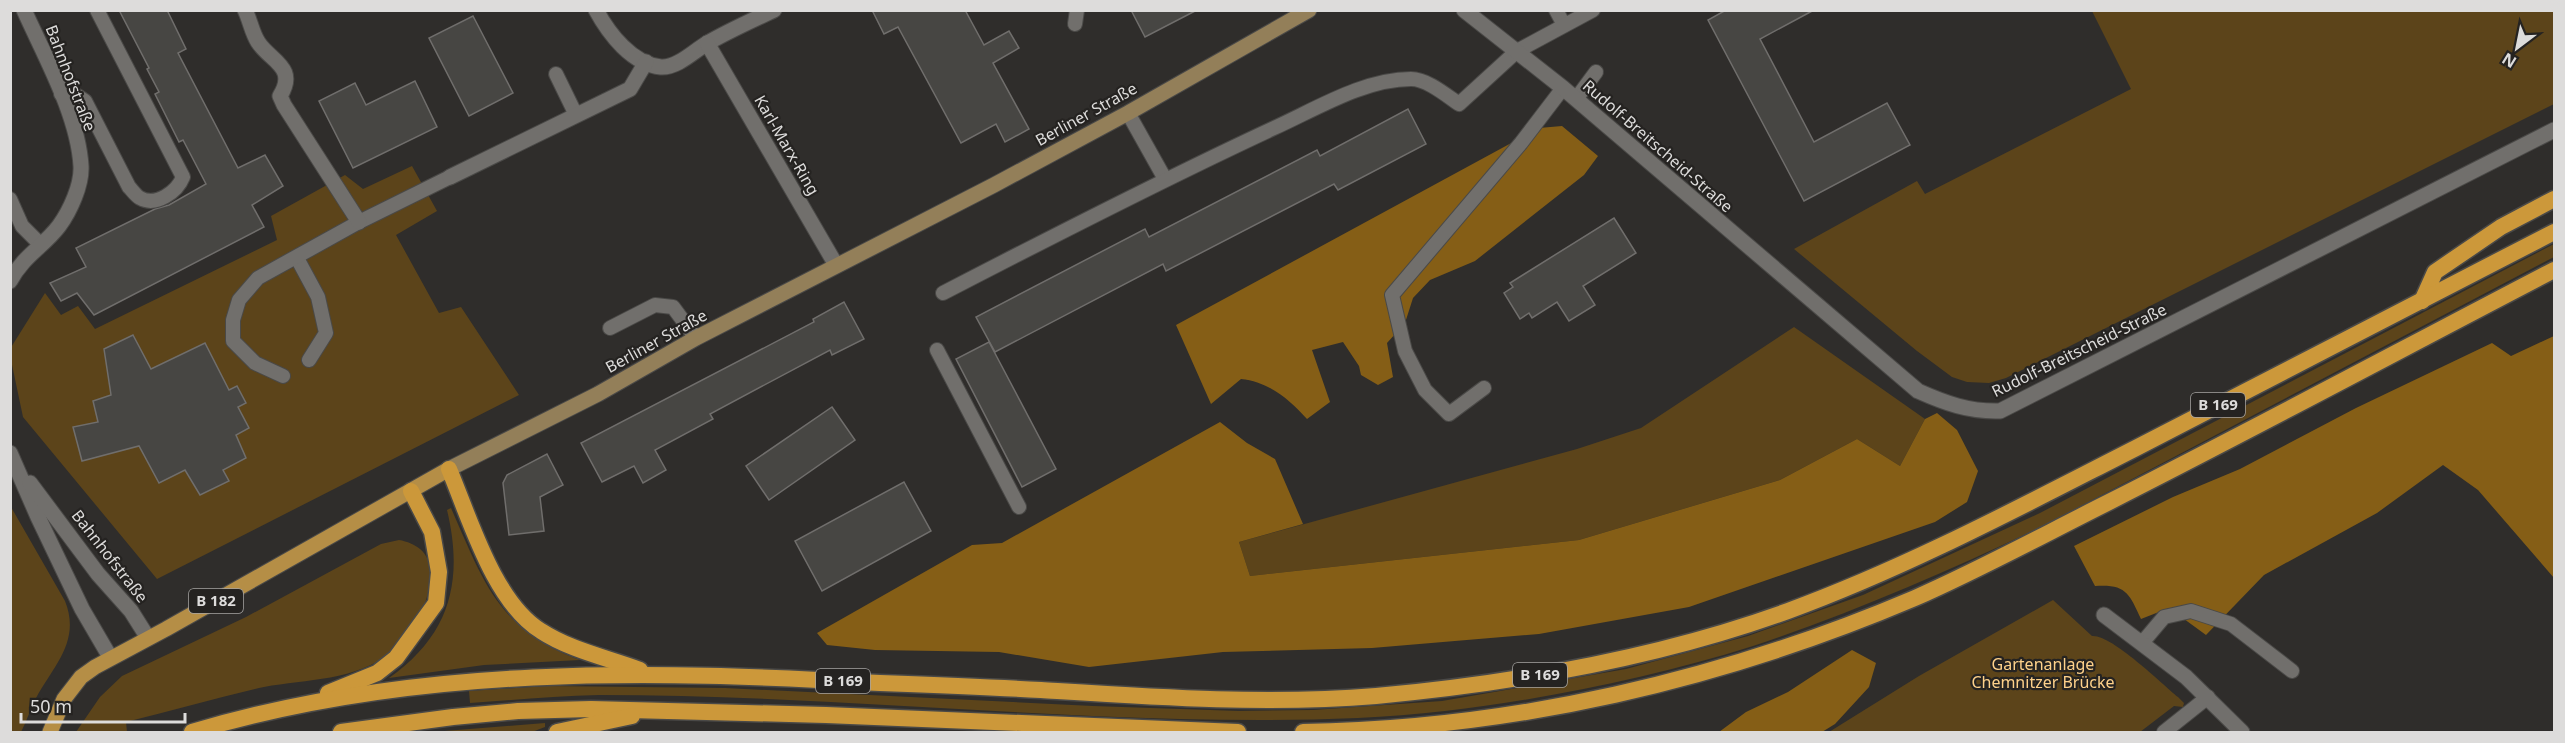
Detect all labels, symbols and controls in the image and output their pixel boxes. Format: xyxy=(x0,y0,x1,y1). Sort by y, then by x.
north arrow xyxy=(2487,18,2547,78)
street label: Bahnhofstraße xyxy=(41,22,101,134)
text: N xyxy=(2498,48,2520,73)
street label: Rudolf-Breitscheid-Straße xyxy=(1578,75,1738,217)
street label: Berliner Straße xyxy=(1031,77,1141,151)
street label: Karl-Marx-Ring xyxy=(749,91,825,199)
street label: Rudolf-Breitscheid-Straße xyxy=(1988,298,2170,402)
street label: Berliner Straße xyxy=(601,304,711,378)
road number: B 169 xyxy=(2191,393,2245,417)
street label: Bahnhofstraße xyxy=(67,505,153,607)
road number: B 182 xyxy=(189,589,243,613)
park label: Gartenanlage Chemnitzer Brücke xyxy=(1971,653,2115,693)
road number: B 169 xyxy=(1513,663,1567,687)
road number: B 169 xyxy=(816,669,870,693)
scale bar xyxy=(21,686,184,724)
text: 50 m xyxy=(30,694,72,718)

